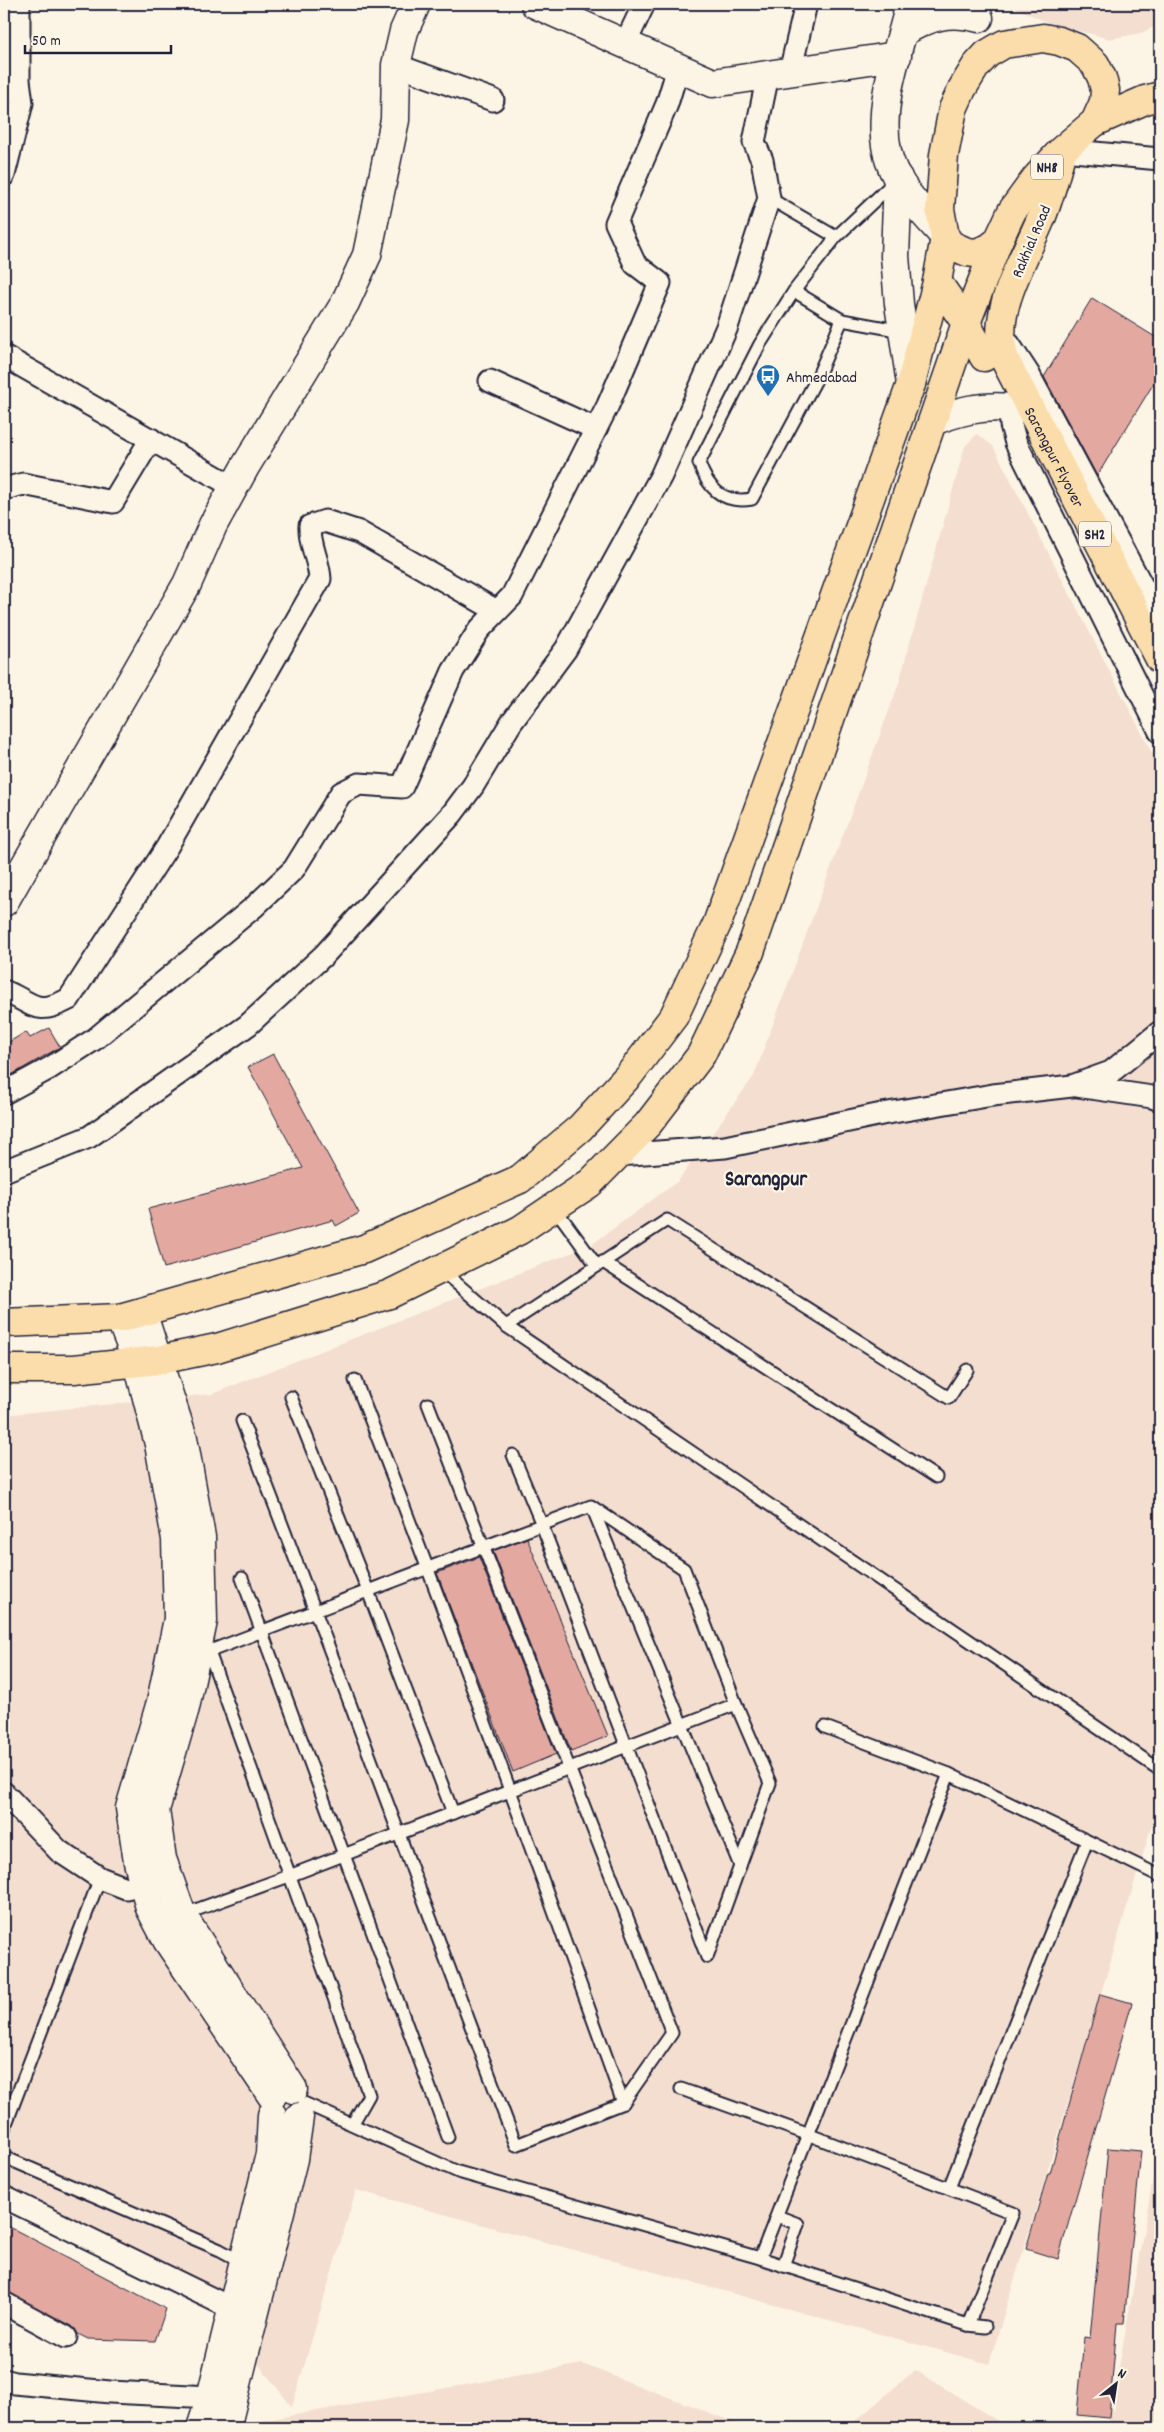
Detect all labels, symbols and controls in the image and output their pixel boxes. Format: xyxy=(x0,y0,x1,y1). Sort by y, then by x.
scale bar xyxy=(25,22,171,54)
text: 50 m xyxy=(32,31,61,53)
road number: NH8 xyxy=(1031,154,1063,180)
street label: Rakhial Road xyxy=(1007,202,1058,282)
bus stop icon: Ahmedabad xyxy=(755,363,781,397)
place label: Ahmedabad xyxy=(786,367,857,390)
street label: Sarangpur Flyover xyxy=(1017,403,1089,512)
road number: SH2 xyxy=(1079,522,1111,546)
district label: Sarangpur xyxy=(725,1166,808,1196)
north arrow xyxy=(1092,2360,1142,2410)
text: N xyxy=(1114,2364,1130,2385)

